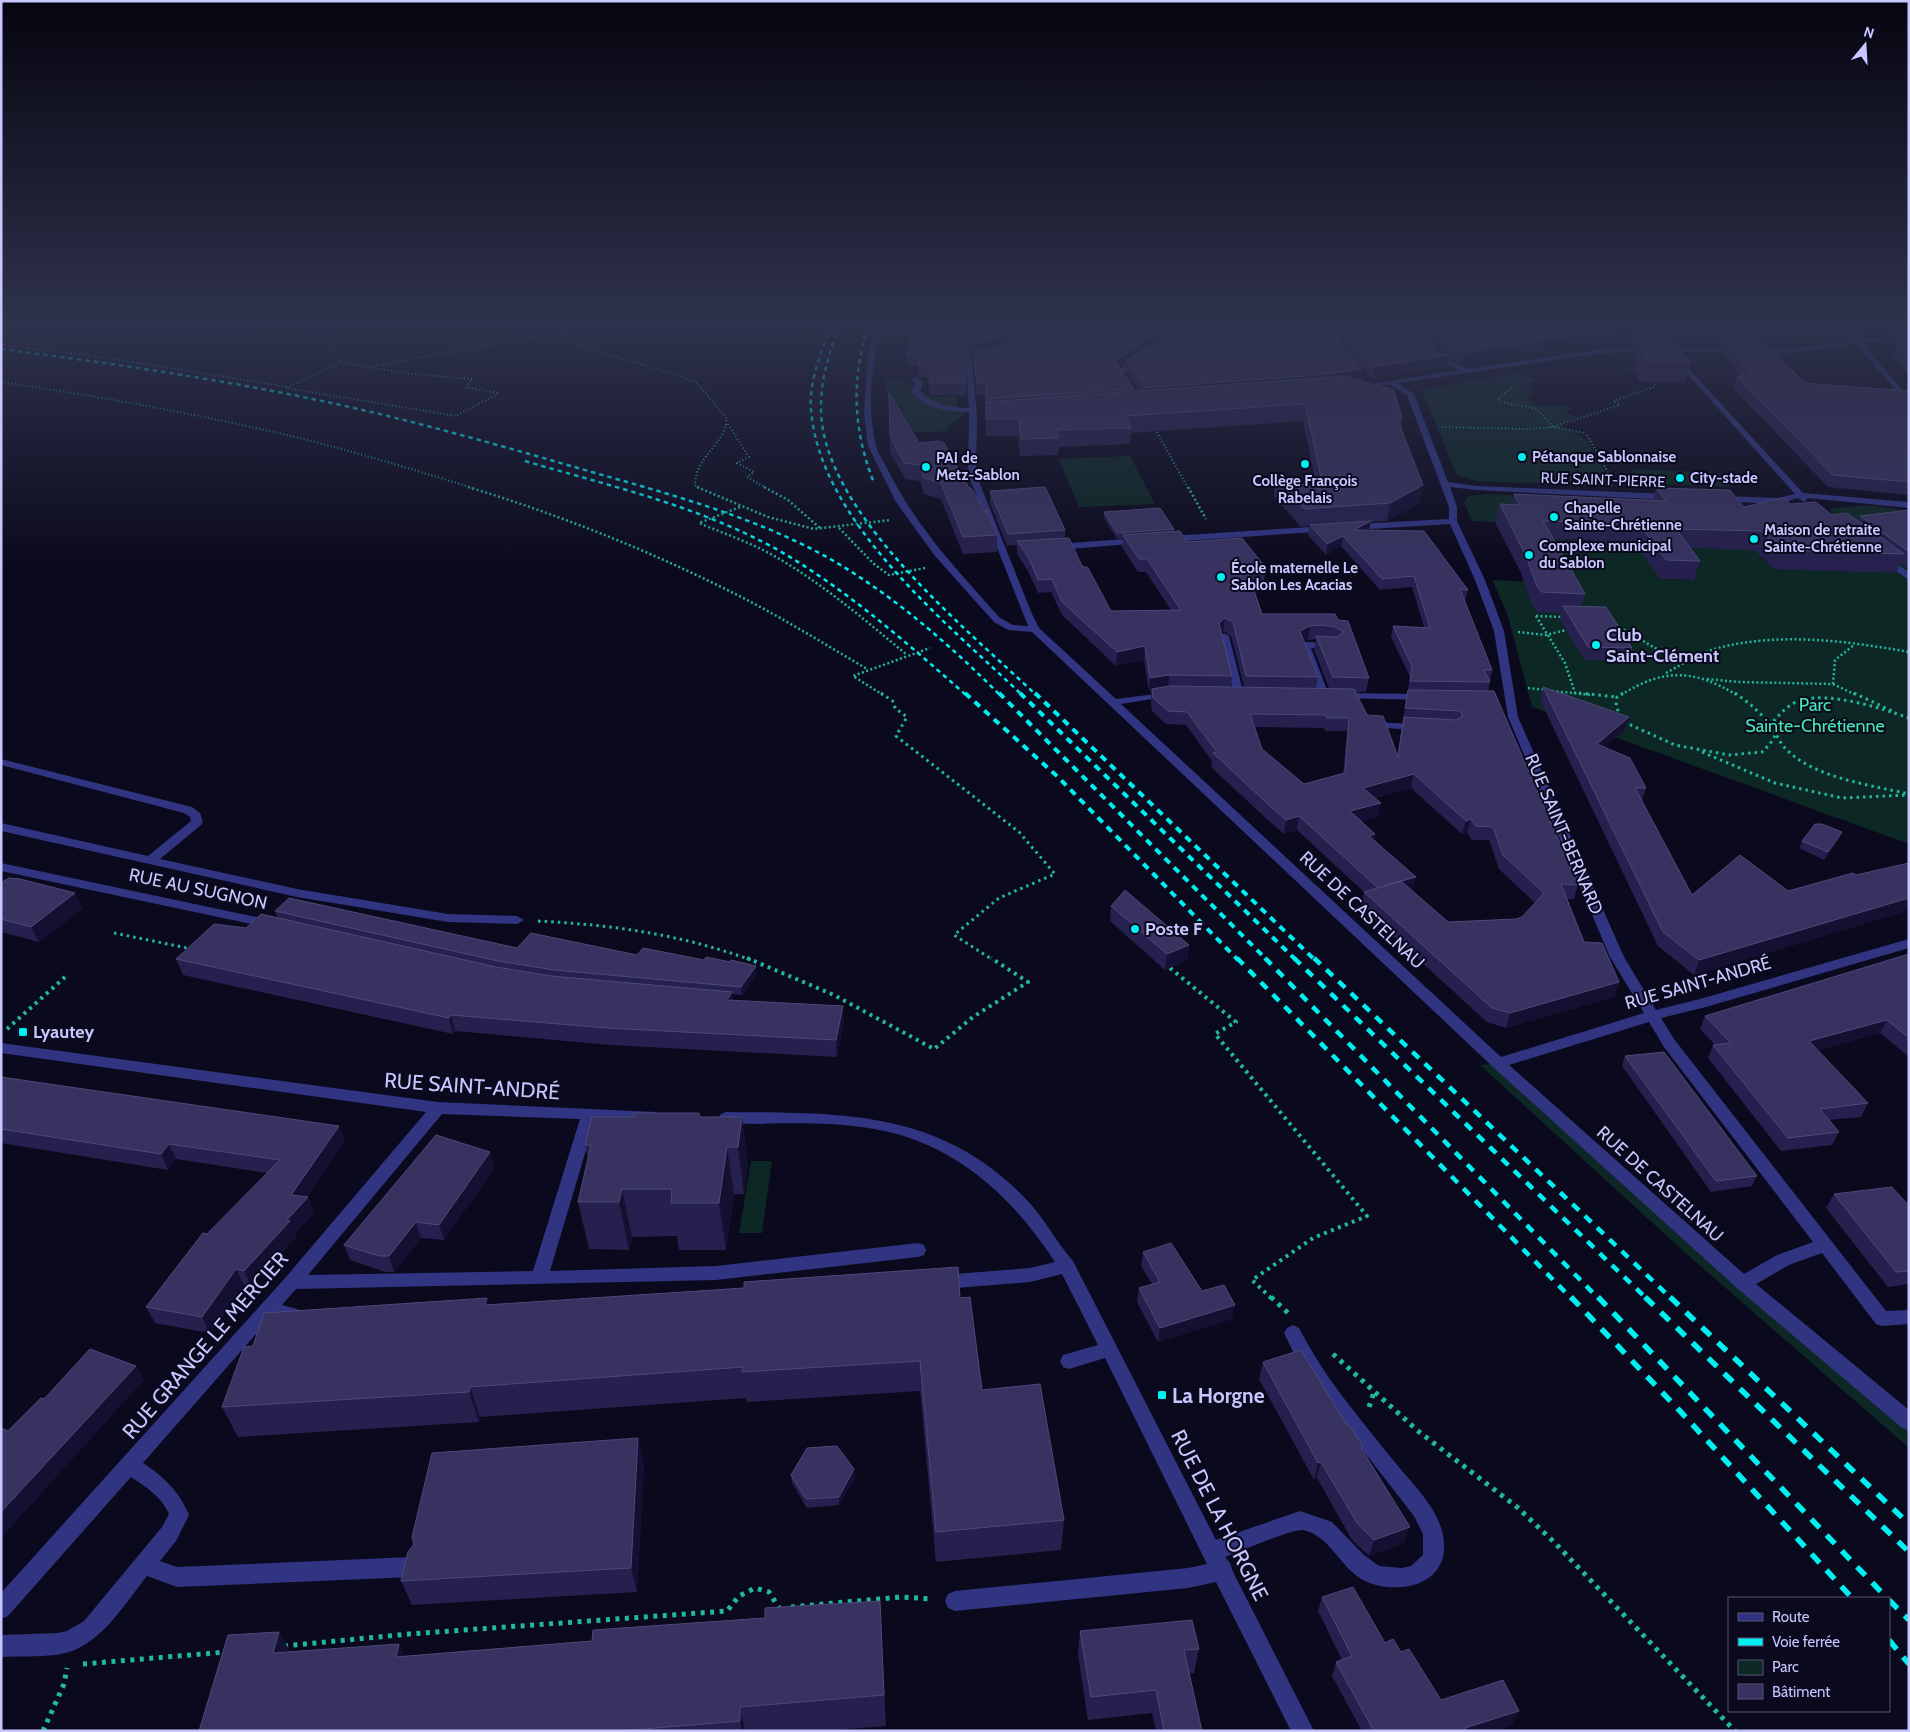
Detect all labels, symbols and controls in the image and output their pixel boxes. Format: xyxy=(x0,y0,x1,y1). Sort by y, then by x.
north arrow xyxy=(1840,20,1890,70)
text: N xyxy=(1862,23,1877,43)
place label: Pétanque Sablonnaise xyxy=(1532,448,1676,466)
place label: PAI de Metz-Sablon xyxy=(936,449,1020,484)
marker: Pétanque Sablonnaise xyxy=(1516,451,1528,463)
marker: Collège François Rabelais xyxy=(1299,458,1311,470)
marker: PAI de Metz-Sablon xyxy=(920,461,932,473)
street label: RUE SAINT-PIERRE xyxy=(1540,469,1666,491)
place label: City-stade xyxy=(1690,469,1758,487)
place label: Collège François Rabelais xyxy=(1253,472,1357,507)
marker: City-stade xyxy=(1674,472,1686,484)
place label: Chapelle Sainte-Chrétienne xyxy=(1564,499,1682,534)
marker: Chapelle Sainte-Chrétienne xyxy=(1548,511,1560,523)
place label: Maison de retraite Sainte-Chrétienne xyxy=(1764,521,1882,556)
marker: Maison de retraite Sainte-Chrétienne xyxy=(1748,533,1760,545)
place label: Complexe municipal du Sablon xyxy=(1539,537,1672,572)
marker: Complexe municipal du Sablon xyxy=(1523,549,1535,561)
place label: École maternelle Le Sablon Les Acacias xyxy=(1231,558,1358,594)
marker: École maternelle Le Sablon Les Acacias xyxy=(1215,571,1227,583)
place label: Club Saint-Clément xyxy=(1606,624,1719,667)
marker: Club Saint-Clément xyxy=(1590,639,1602,651)
park label: Parc Sainte-Chrétienne xyxy=(1745,694,1885,737)
street label: RUE SAINT-BERNARD xyxy=(1520,750,1608,918)
street label: RUE DE CASTELNAU xyxy=(1295,846,1429,974)
street label: RUE AU SUGNON xyxy=(127,864,269,914)
place label: Poste F xyxy=(1145,918,1203,940)
marker: Poste F xyxy=(1129,923,1141,935)
street label: RUE SAINT-ANDRÉ xyxy=(1622,952,1774,1014)
place label: Lyautey xyxy=(33,1021,94,1043)
marker: Lyautey xyxy=(17,1026,29,1038)
street label: RUE SAINT-ANDRÉ xyxy=(383,1067,561,1105)
street label: RUE DE CASTELNAU xyxy=(1592,1121,1728,1247)
street label: RUE GRANGE LE MERCIER xyxy=(117,1246,293,1444)
place label: La Horgne xyxy=(1172,1383,1265,1408)
marker: La Horgne xyxy=(1156,1389,1168,1401)
street label: RUE DE LA HORGNE xyxy=(1166,1425,1274,1605)
legend xyxy=(1728,1597,1890,1712)
text: Route xyxy=(1772,1608,1810,1626)
text: Voie ferrée xyxy=(1772,1633,1840,1651)
text: Parc xyxy=(1772,1658,1799,1676)
text: Bâtiment xyxy=(1772,1683,1830,1701)

